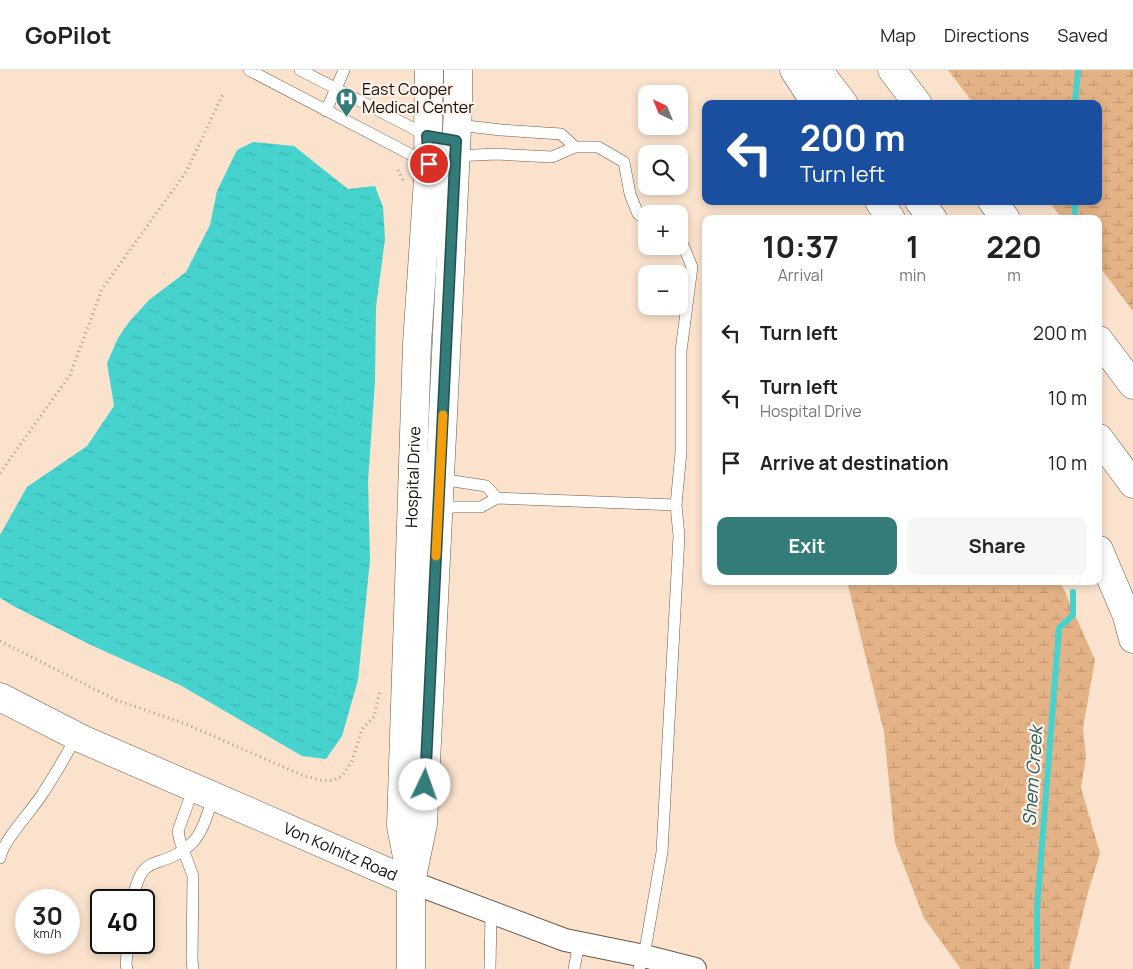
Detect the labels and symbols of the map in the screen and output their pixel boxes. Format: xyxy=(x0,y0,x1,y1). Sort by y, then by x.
place label: East Cooper Medical Center xyxy=(362,78,474,118)
north arrow xyxy=(638,85,688,135)
hospital icon: East Cooper Medical Center xyxy=(334,86,358,117)
pin xyxy=(408,143,450,185)
street label: Hospital Drive xyxy=(400,426,425,528)
water label: Shem Creek xyxy=(1017,722,1048,827)
position arrow xyxy=(398,758,450,810)
street label: Von Kolnitz Road xyxy=(280,817,401,886)
speed limit sign: 40 xyxy=(90,889,155,954)

